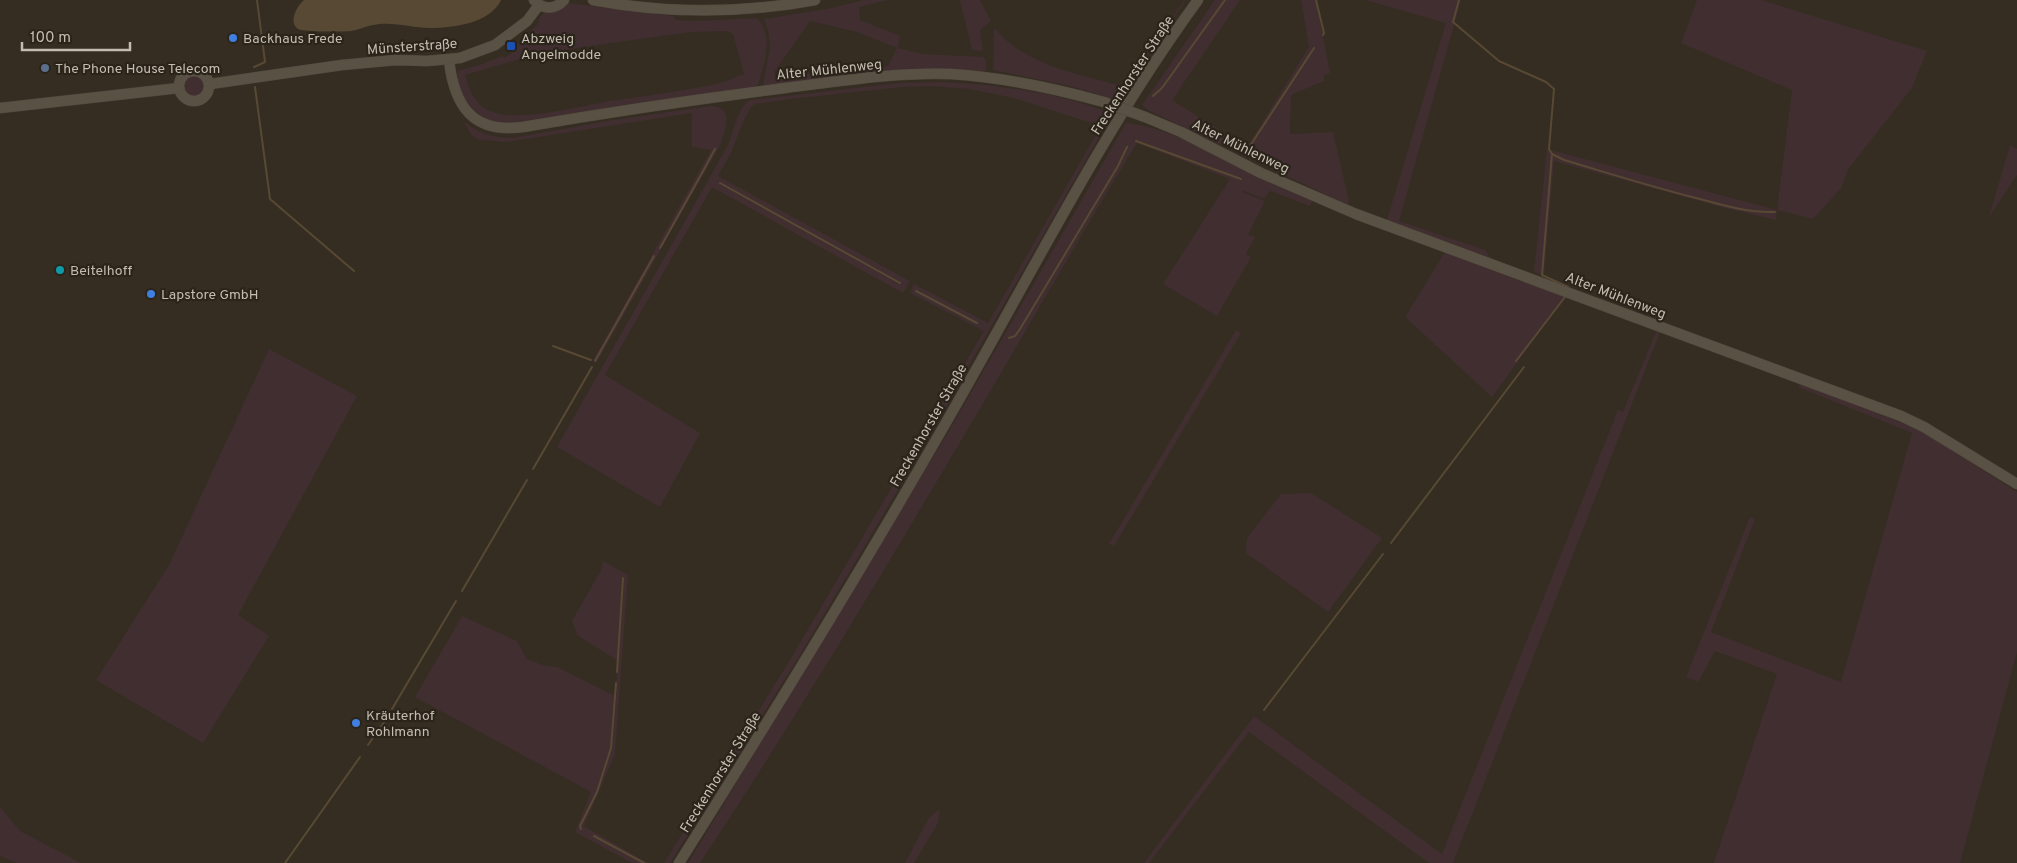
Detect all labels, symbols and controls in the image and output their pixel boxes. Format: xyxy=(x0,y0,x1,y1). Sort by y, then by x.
street label: Freckenhorster Straße xyxy=(1088,13,1178,139)
scale bar xyxy=(22,20,130,52)
text: 100 m xyxy=(30,29,71,48)
place label: Backhaus Frede xyxy=(243,31,342,48)
place label: Abzweig Angelmodde xyxy=(521,31,601,64)
marker: Backhaus Frede xyxy=(227,32,239,44)
street label: Münsterstraße xyxy=(366,36,458,59)
marker: Abzweig Angelmodde xyxy=(505,40,517,52)
street label: Alter Mühlenweg xyxy=(775,56,883,85)
place label: The Phone House Telecom xyxy=(55,61,220,78)
marker: The Phone House Telecom xyxy=(39,62,51,74)
street label: Alter Mühlenweg xyxy=(1189,116,1292,178)
place label: Beitelhoff xyxy=(70,263,133,280)
marker: Beitelhoff xyxy=(54,264,66,276)
street label: Alter Mühlenweg xyxy=(1563,269,1668,323)
place label: Lapstore GmbH xyxy=(161,287,259,304)
marker: Lapstore GmbH xyxy=(145,288,157,300)
street label: Freckenhorster Straße xyxy=(887,361,971,490)
place label: Kräuterhof Rohlmann xyxy=(366,708,435,741)
street label: Freckenhorster Straße xyxy=(677,709,765,836)
marker: Kräuterhof Rohlmann xyxy=(350,717,362,729)

